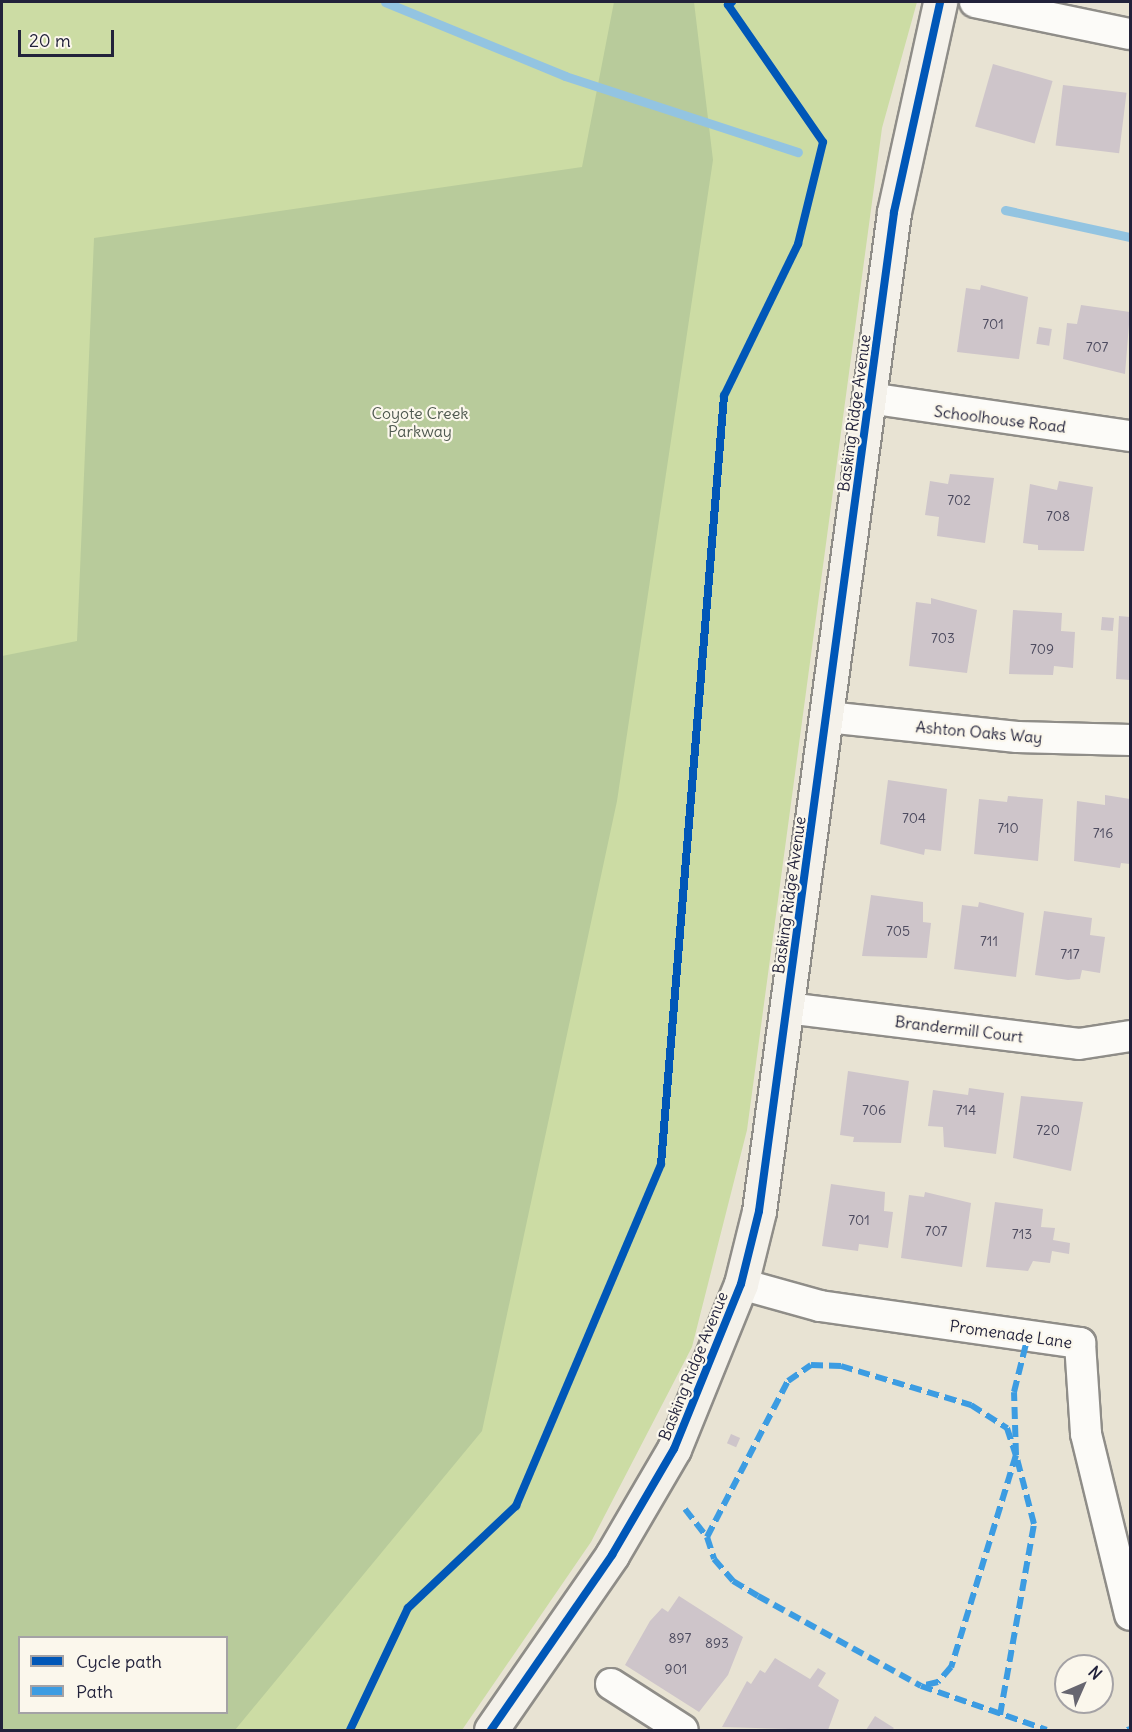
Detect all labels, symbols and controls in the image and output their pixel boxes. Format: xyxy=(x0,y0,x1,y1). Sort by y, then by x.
scale bar xyxy=(21,18,117,56)
text: 20 m xyxy=(29,29,71,52)
house number: 701 xyxy=(982,316,1004,332)
street label: Basking Ridge Avenue xyxy=(833,333,875,493)
house number: 707 xyxy=(1086,339,1108,355)
street label: Schoolhouse Road xyxy=(933,401,1067,437)
park label: Coyote Creek Parkway xyxy=(372,403,468,441)
house number: 702 xyxy=(947,492,971,508)
house number: 708 xyxy=(1046,508,1070,524)
house number: 703 xyxy=(931,630,955,646)
house number: 709 xyxy=(1030,641,1054,657)
street label: Ashton Oaks Way xyxy=(915,717,1043,747)
house number: 704 xyxy=(902,810,926,826)
street label: Basking Ridge Avenue xyxy=(768,815,810,975)
house number: 710 xyxy=(997,820,1019,836)
house number: 716 xyxy=(1093,825,1113,841)
house number: 705 xyxy=(886,923,910,939)
house number: 711 xyxy=(980,933,998,949)
house number: 717 xyxy=(1060,946,1080,962)
street label: Brandermill Court xyxy=(894,1012,1024,1046)
house number: 706 xyxy=(862,1102,886,1118)
house number: 714 xyxy=(956,1102,976,1118)
house number: 720 xyxy=(1036,1122,1060,1138)
house number: 701 xyxy=(848,1212,870,1228)
house number: 707 xyxy=(925,1223,947,1239)
house number: 713 xyxy=(1012,1226,1032,1242)
street label: Basking Ridge Avenue xyxy=(654,1289,732,1443)
street label: Promenade Lane xyxy=(949,1316,1073,1352)
house number: 897 xyxy=(669,1630,691,1646)
house number: 893 xyxy=(705,1635,729,1651)
legend xyxy=(18,1636,228,1714)
text: Cycle path xyxy=(76,1650,162,1673)
north arrow xyxy=(1054,1654,1114,1714)
house number: 901 xyxy=(665,1661,687,1677)
text: N xyxy=(1084,1662,1106,1684)
text: Path xyxy=(76,1680,113,1703)

